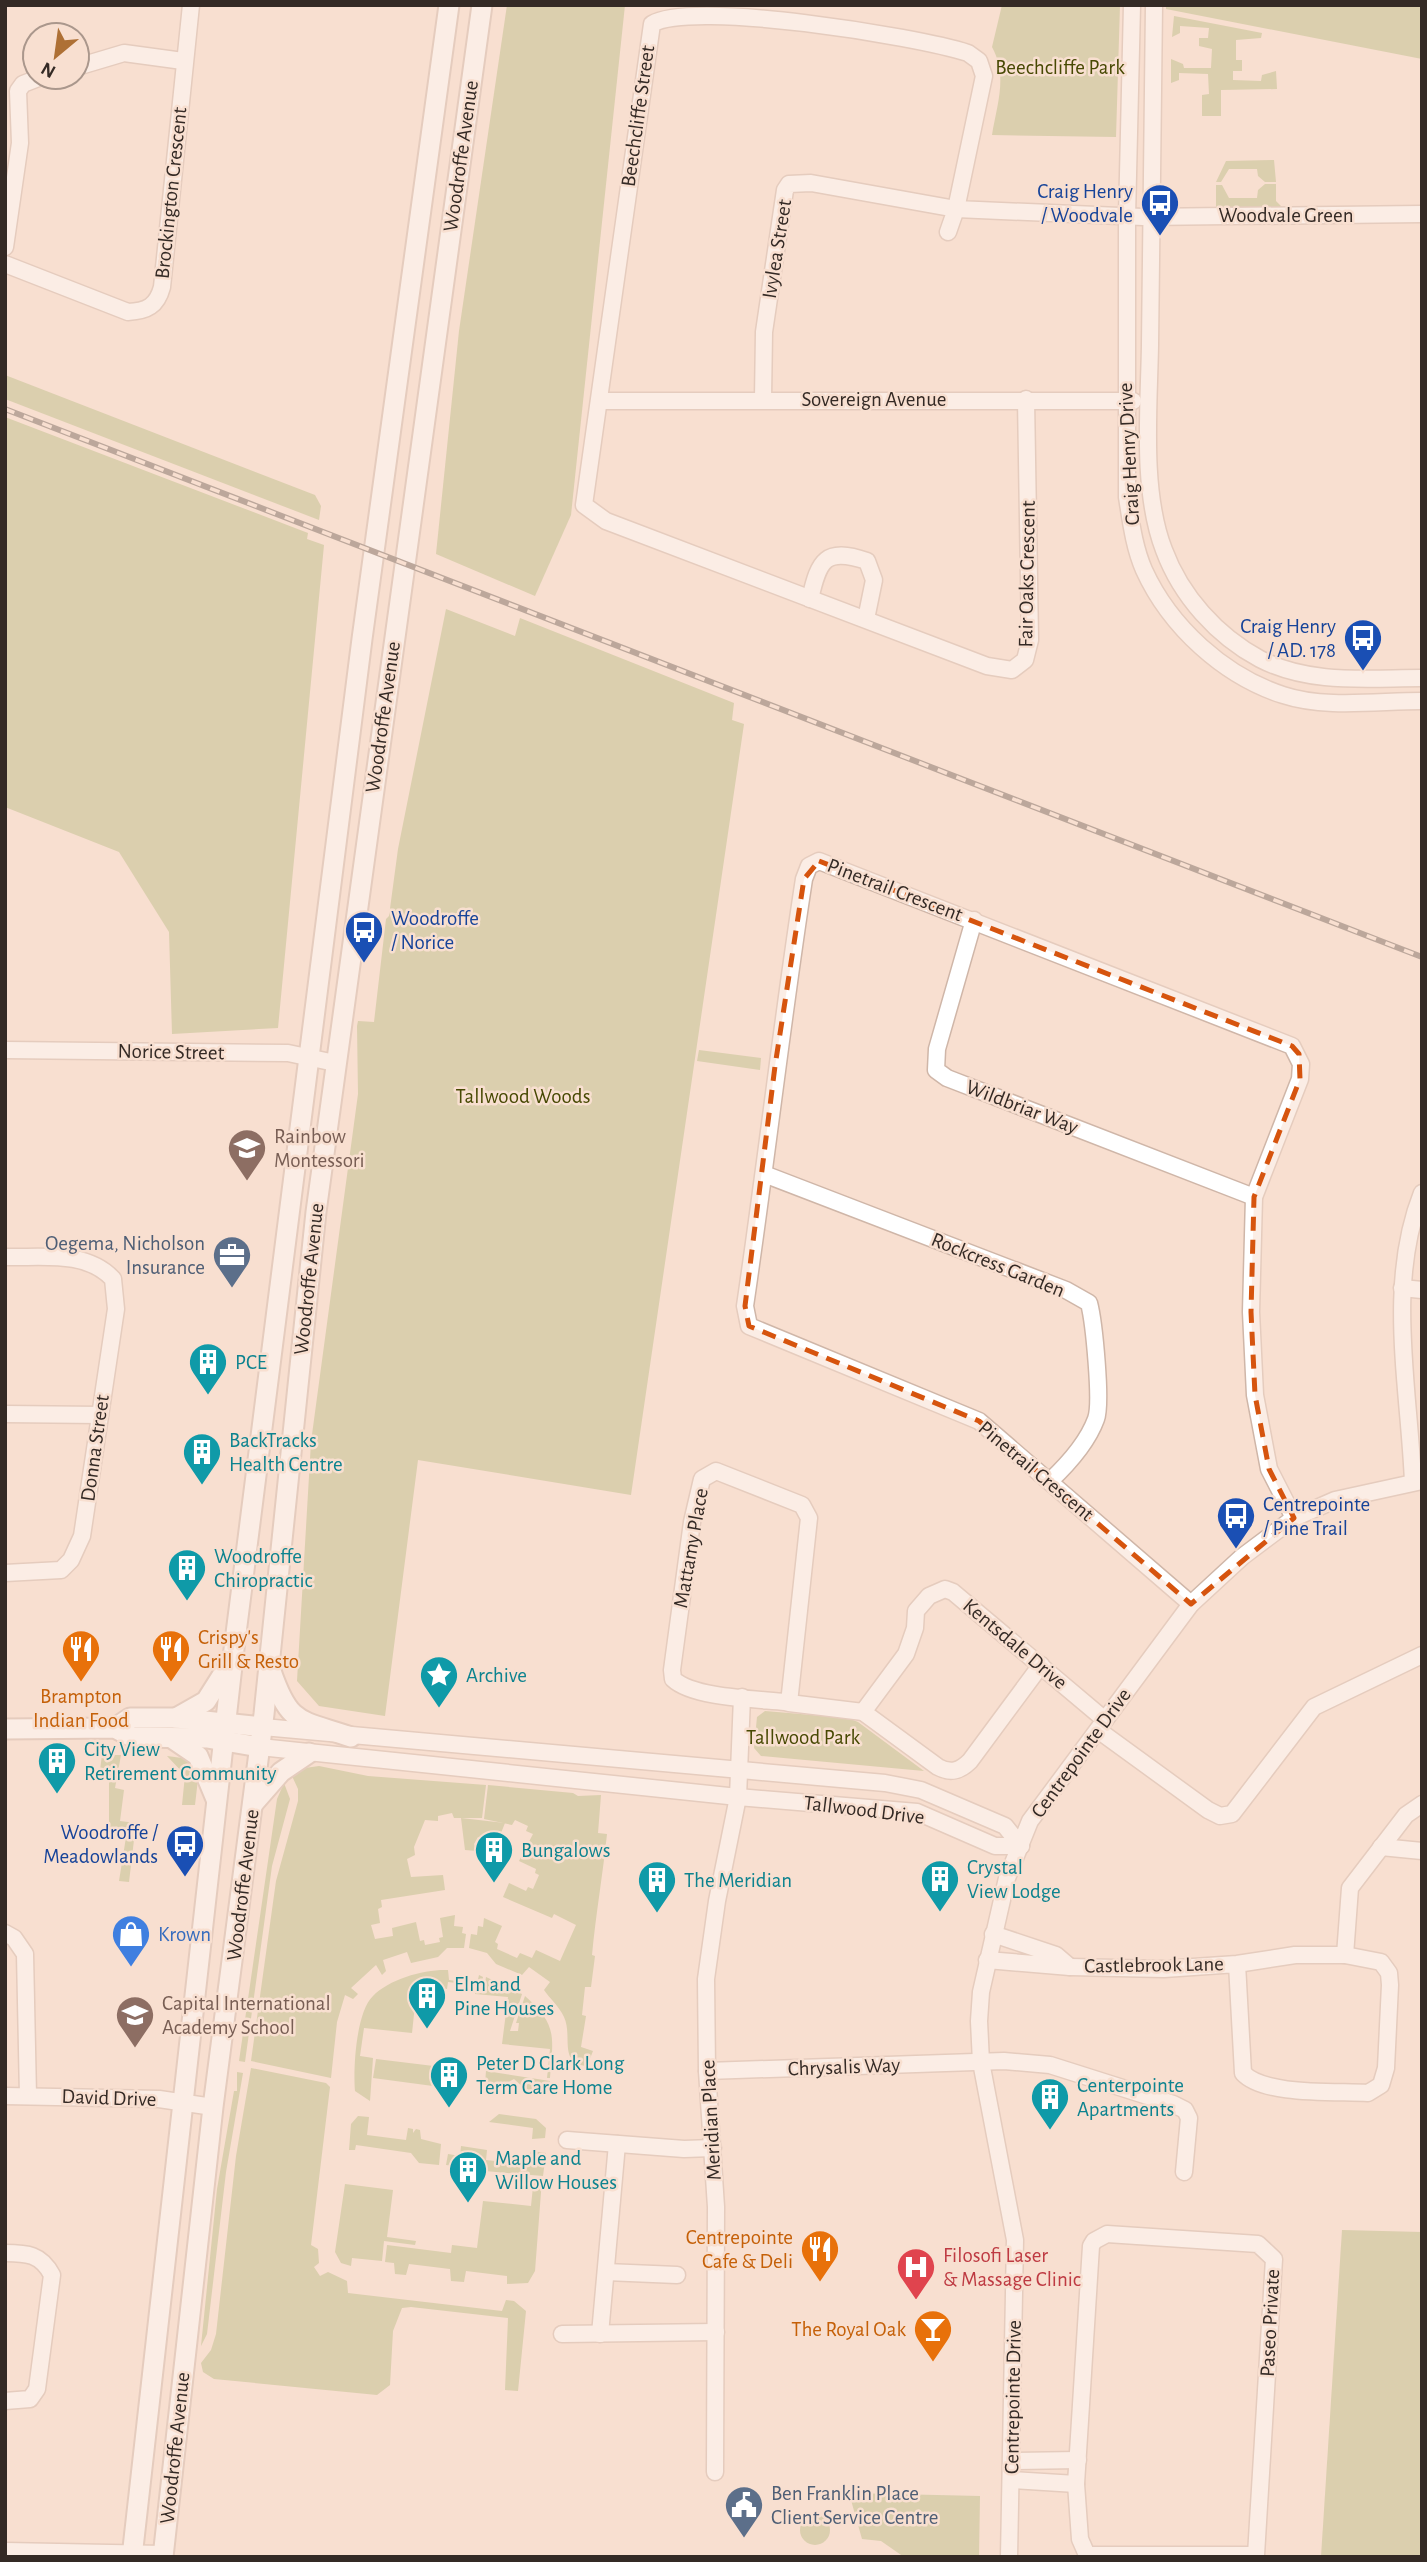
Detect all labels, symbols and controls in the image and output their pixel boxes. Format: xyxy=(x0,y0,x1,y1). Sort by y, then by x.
north arrow xyxy=(21,21,91,91)
street label: Beechcliffe Street xyxy=(618,44,658,188)
park label: Beechcliffe Park xyxy=(995,57,1125,78)
text: N xyxy=(38,58,59,81)
street label: Woodroffe Avenue xyxy=(440,79,482,233)
street label: Brockington Crescent xyxy=(152,106,191,280)
place label: Craig Henry / Woodvale xyxy=(1037,181,1133,226)
bus stop icon: Craig Henry / Woodvale xyxy=(1139,182,1181,237)
street label: Ivylea Street xyxy=(759,198,795,300)
street label: Woodvale Green xyxy=(1218,205,1354,226)
street label: Craig Henry Drive xyxy=(1115,382,1143,526)
street label: Sovereign Avenue xyxy=(801,389,947,410)
street label: Fair Oaks Crescent xyxy=(1015,500,1039,648)
place label: Craig Henry / AD. 178 xyxy=(1240,616,1336,661)
bus stop icon: Craig Henry / AD. 178 xyxy=(1342,617,1384,672)
street label: Woodroffe Avenue xyxy=(362,640,404,794)
street label: Pinetrail Crescent xyxy=(824,855,966,926)
place label: Woodroffe / Norice xyxy=(391,908,479,953)
bus stop icon: Woodroffe / Norice xyxy=(343,909,385,964)
street label: Norice Street xyxy=(118,1041,225,1063)
street label: Wildbriar Way xyxy=(963,1076,1081,1138)
park label: Tallwood Woods xyxy=(456,1086,590,1107)
place label: Rainbow Montessori xyxy=(274,1126,365,1171)
school or university icon: Rainbow Montessori xyxy=(226,1127,268,1182)
street label: Woodroffe Avenue xyxy=(291,1202,327,1356)
street label: Rockcress Garden xyxy=(928,1229,1068,1301)
place label: Oegema, Nicholson Insurance xyxy=(45,1233,205,1278)
office icon: Oegema, Nicholson Insurance xyxy=(211,1234,253,1289)
building icon: PCE xyxy=(187,1341,229,1396)
place label: PCE xyxy=(235,1352,267,1373)
street label: Donna Street xyxy=(77,1393,113,1503)
street label: Pinetrail Crescent xyxy=(974,1417,1098,1525)
place label: BackTracks Health Centre xyxy=(229,1430,343,1475)
building icon: BackTracks Health Centre xyxy=(181,1431,223,1486)
street label: Mattamy Place xyxy=(670,1486,712,1610)
place label: Centrepointe / Pine Trail xyxy=(1263,1494,1370,1539)
bus stop icon: Centrepointe / Pine Trail xyxy=(1215,1495,1257,1550)
place label: Woodroffe Chiropractic xyxy=(214,1546,313,1591)
building icon: Woodroffe Chiropractic xyxy=(166,1547,208,1602)
street label: Kentsdale Drive xyxy=(959,1595,1071,1693)
place label: Crispy's Grill & Resto xyxy=(198,1627,299,1672)
restaurant icon: Brampton Indian Food xyxy=(60,1628,102,1683)
restaurant icon: Crispy's Grill & Resto xyxy=(150,1628,192,1683)
place icon: Archive xyxy=(418,1654,460,1709)
place label: Archive xyxy=(466,1665,527,1686)
street label: Centrepointe Drive xyxy=(1027,1684,1135,1822)
place label: Brampton Indian Food xyxy=(33,1686,129,1731)
park label: Tallwood Park xyxy=(746,1727,860,1748)
place label: City View Retirement Community xyxy=(84,1739,276,1784)
building icon: City View Retirement Community xyxy=(36,1740,78,1795)
street label: Tallwood Drive xyxy=(802,1792,926,1828)
street label: Woodroffe Avenue xyxy=(223,1808,263,1962)
place label: Woodroffe / Meadowlands xyxy=(43,1822,159,1867)
bus stop icon: Woodroffe / Meadowlands xyxy=(164,1823,206,1878)
building icon: Bungalows xyxy=(473,1829,515,1884)
place label: Bungalows xyxy=(521,1840,610,1861)
place label: Crystal View Lodge xyxy=(967,1857,1061,1902)
building icon: Crystal View Lodge xyxy=(919,1858,961,1913)
building icon: The Meridian xyxy=(636,1859,678,1914)
place label: The Meridian xyxy=(684,1870,792,1891)
shop icon: Krown xyxy=(110,1913,152,1968)
place label: Krown xyxy=(158,1924,211,1945)
street label: Castlebrook Lane xyxy=(1084,1953,1224,1977)
place label: Elm and Pine Houses xyxy=(454,1974,554,2019)
building icon: Elm and Pine Houses xyxy=(406,1975,448,2030)
place label: Capital International Academy School xyxy=(162,1993,331,2038)
school or university icon: Capital International Academy School xyxy=(114,1994,156,2049)
place label: Peter D Clark Long Term Care Home xyxy=(476,2053,625,2098)
building icon: Peter D Clark Long Term Care Home xyxy=(428,2054,470,2109)
street label: Chrysalis Way xyxy=(787,2055,901,2079)
street label: Meridian Place xyxy=(697,2059,725,2181)
place label: Centerpointe Apartments xyxy=(1077,2075,1184,2120)
building icon: Centerpointe Apartments xyxy=(1029,2076,1071,2131)
street label: David Drive xyxy=(61,2086,157,2110)
place label: Maple and Willow Houses xyxy=(495,2148,617,2193)
building icon: Maple and Willow Houses xyxy=(447,2149,489,2204)
place label: Centrepointe Cafe & Deli xyxy=(686,2227,793,2272)
restaurant icon: Centrepointe Cafe & Deli xyxy=(799,2228,841,2283)
place label: Filosofi Laser & Massage Clinic xyxy=(943,2245,1081,2290)
hospital icon: Filosofi Laser & Massage Clinic xyxy=(895,2246,937,2301)
street label: Paseo Private xyxy=(1257,2268,1283,2378)
bar icon: The Royal Oak xyxy=(912,2308,954,2363)
place label: The Royal Oak xyxy=(791,2319,906,2340)
street label: Centrepointe Drive xyxy=(1001,2320,1025,2474)
street label: Woodroffe Avenue xyxy=(157,2371,193,2525)
place label: Ben Franklin Place Client Service Centre xyxy=(771,2483,938,2528)
public building icon: Ben Franklin Place Client Service Centre xyxy=(723,2484,765,2539)

